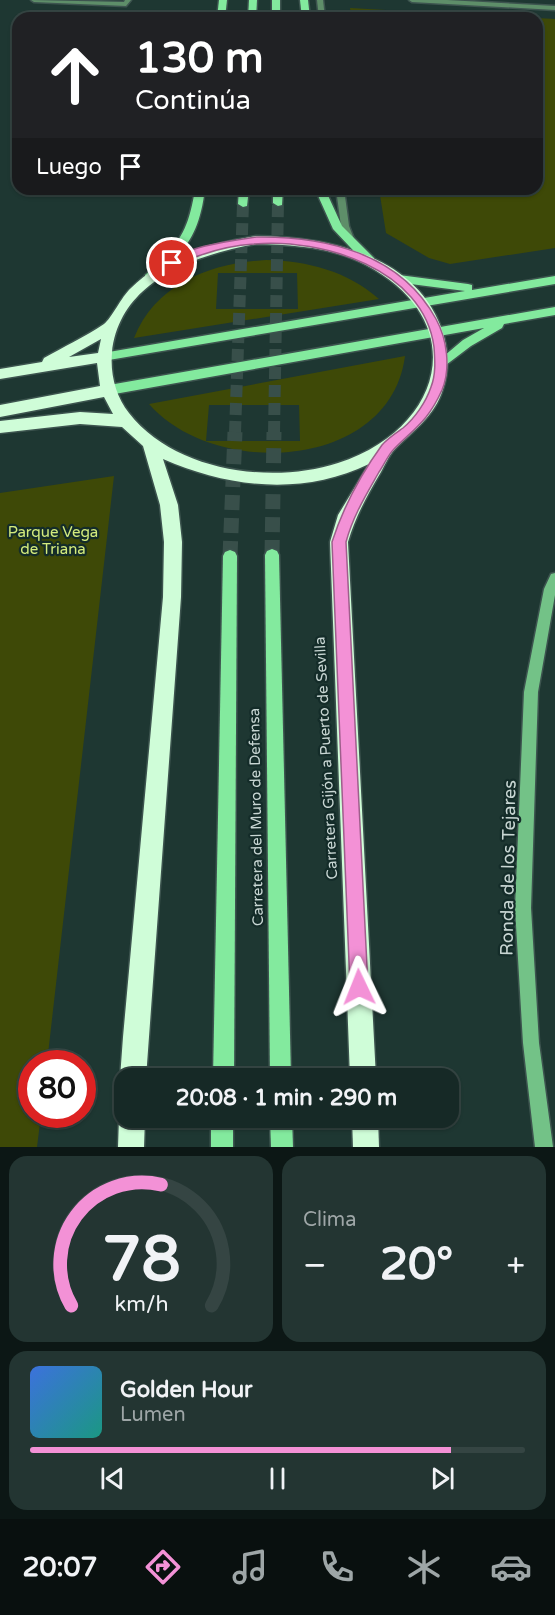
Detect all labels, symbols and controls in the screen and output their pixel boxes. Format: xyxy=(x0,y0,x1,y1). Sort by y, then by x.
text: 130 m xyxy=(135,33,264,84)
icon: ahead xyxy=(36,36,114,114)
text: Continúa xyxy=(135,84,251,117)
icon: arrive xyxy=(114,150,147,183)
text: Luego xyxy=(36,154,102,180)
pin xyxy=(146,237,197,288)
icon: arrive xyxy=(155,246,188,279)
park label: Parque Vega de Triana xyxy=(8,523,98,558)
street label: Carretera Gijón a Puerto de Sevilla xyxy=(311,636,341,880)
street label: Carretera del Muro de Defensa xyxy=(245,708,267,926)
street label: Ronda de los Tejares xyxy=(495,780,521,956)
position arrow xyxy=(327,955,391,1019)
speed limit sign: 80 xyxy=(18,1050,96,1128)
text: 20:08 · 1 min · 290 m xyxy=(176,1085,397,1111)
text: Clima xyxy=(303,1208,356,1232)
text: 78 xyxy=(102,1223,180,1298)
text: 20° xyxy=(380,1238,453,1292)
text: − xyxy=(303,1246,327,1285)
text: + xyxy=(506,1246,525,1285)
text: km/h xyxy=(114,1291,168,1317)
text: Golden Hour xyxy=(120,1377,252,1403)
text: Lumen xyxy=(120,1403,186,1427)
icon: previous xyxy=(96,1462,129,1495)
icon: pause xyxy=(261,1462,294,1495)
icon: next xyxy=(426,1462,459,1495)
icon: directions xyxy=(142,1546,184,1588)
icon: music xyxy=(229,1546,271,1588)
icon: phone xyxy=(316,1546,358,1588)
icon: climate xyxy=(403,1546,445,1588)
icon: car xyxy=(490,1546,532,1588)
text: 20:07 xyxy=(23,1551,97,1584)

